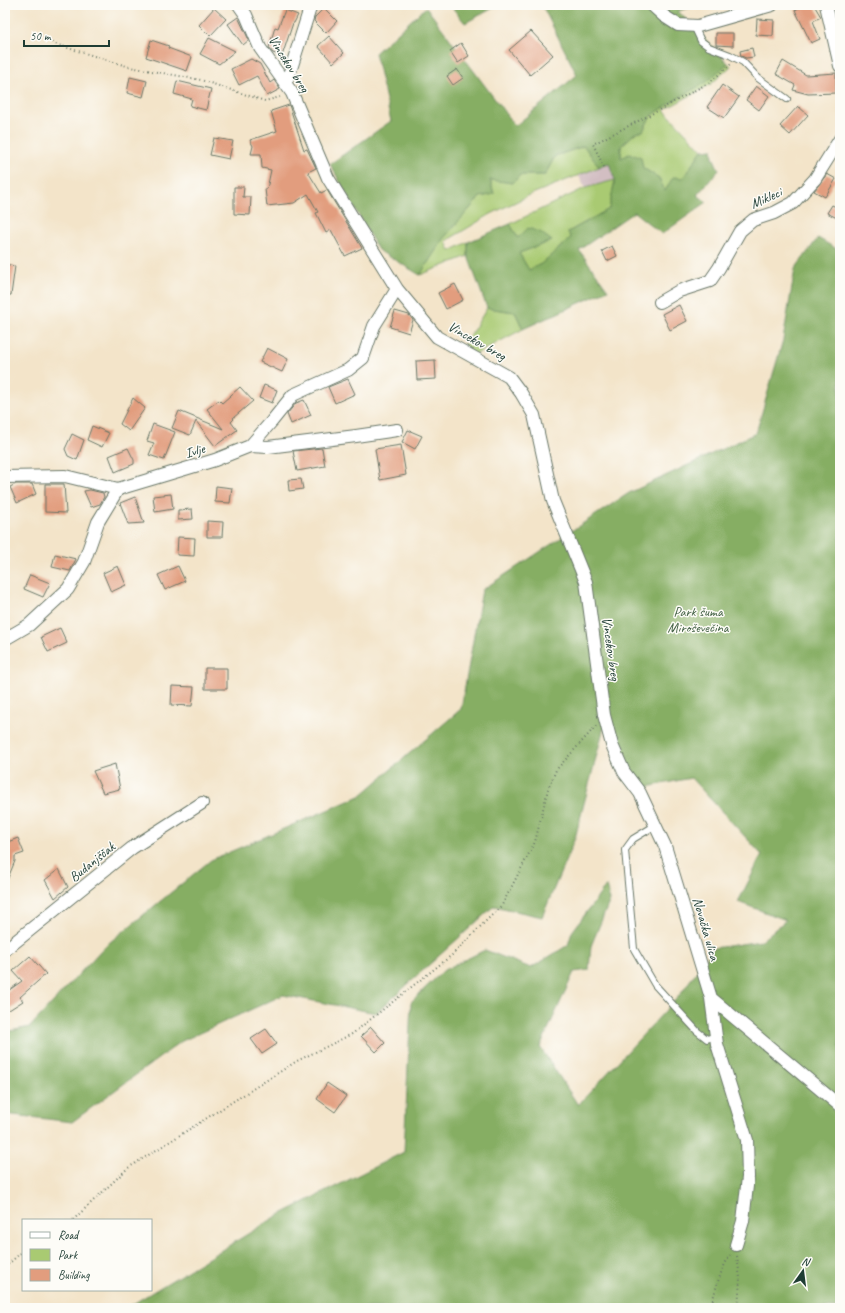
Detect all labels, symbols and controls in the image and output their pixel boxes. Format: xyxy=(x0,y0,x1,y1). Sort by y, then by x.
scale bar xyxy=(24,22,109,48)
text: 50 m xyxy=(30,28,52,44)
street label: Vincekov breg xyxy=(265,32,314,96)
street label: Mikleci xyxy=(748,183,787,212)
street label: Vincekov breg xyxy=(445,318,510,365)
street label: Ivlje xyxy=(183,440,208,462)
park label: Park šuma Miroševečina xyxy=(668,603,730,636)
street label: Vincekov breg xyxy=(598,616,624,683)
street label: Budanjščak xyxy=(66,837,120,886)
street label: Novačka ulica xyxy=(689,896,723,963)
legend xyxy=(22,1219,152,1291)
text: Road xyxy=(58,1227,80,1243)
text: Park xyxy=(58,1247,79,1263)
north arrow xyxy=(783,1251,823,1291)
text: N xyxy=(800,1254,813,1269)
text: Building xyxy=(58,1267,90,1283)

